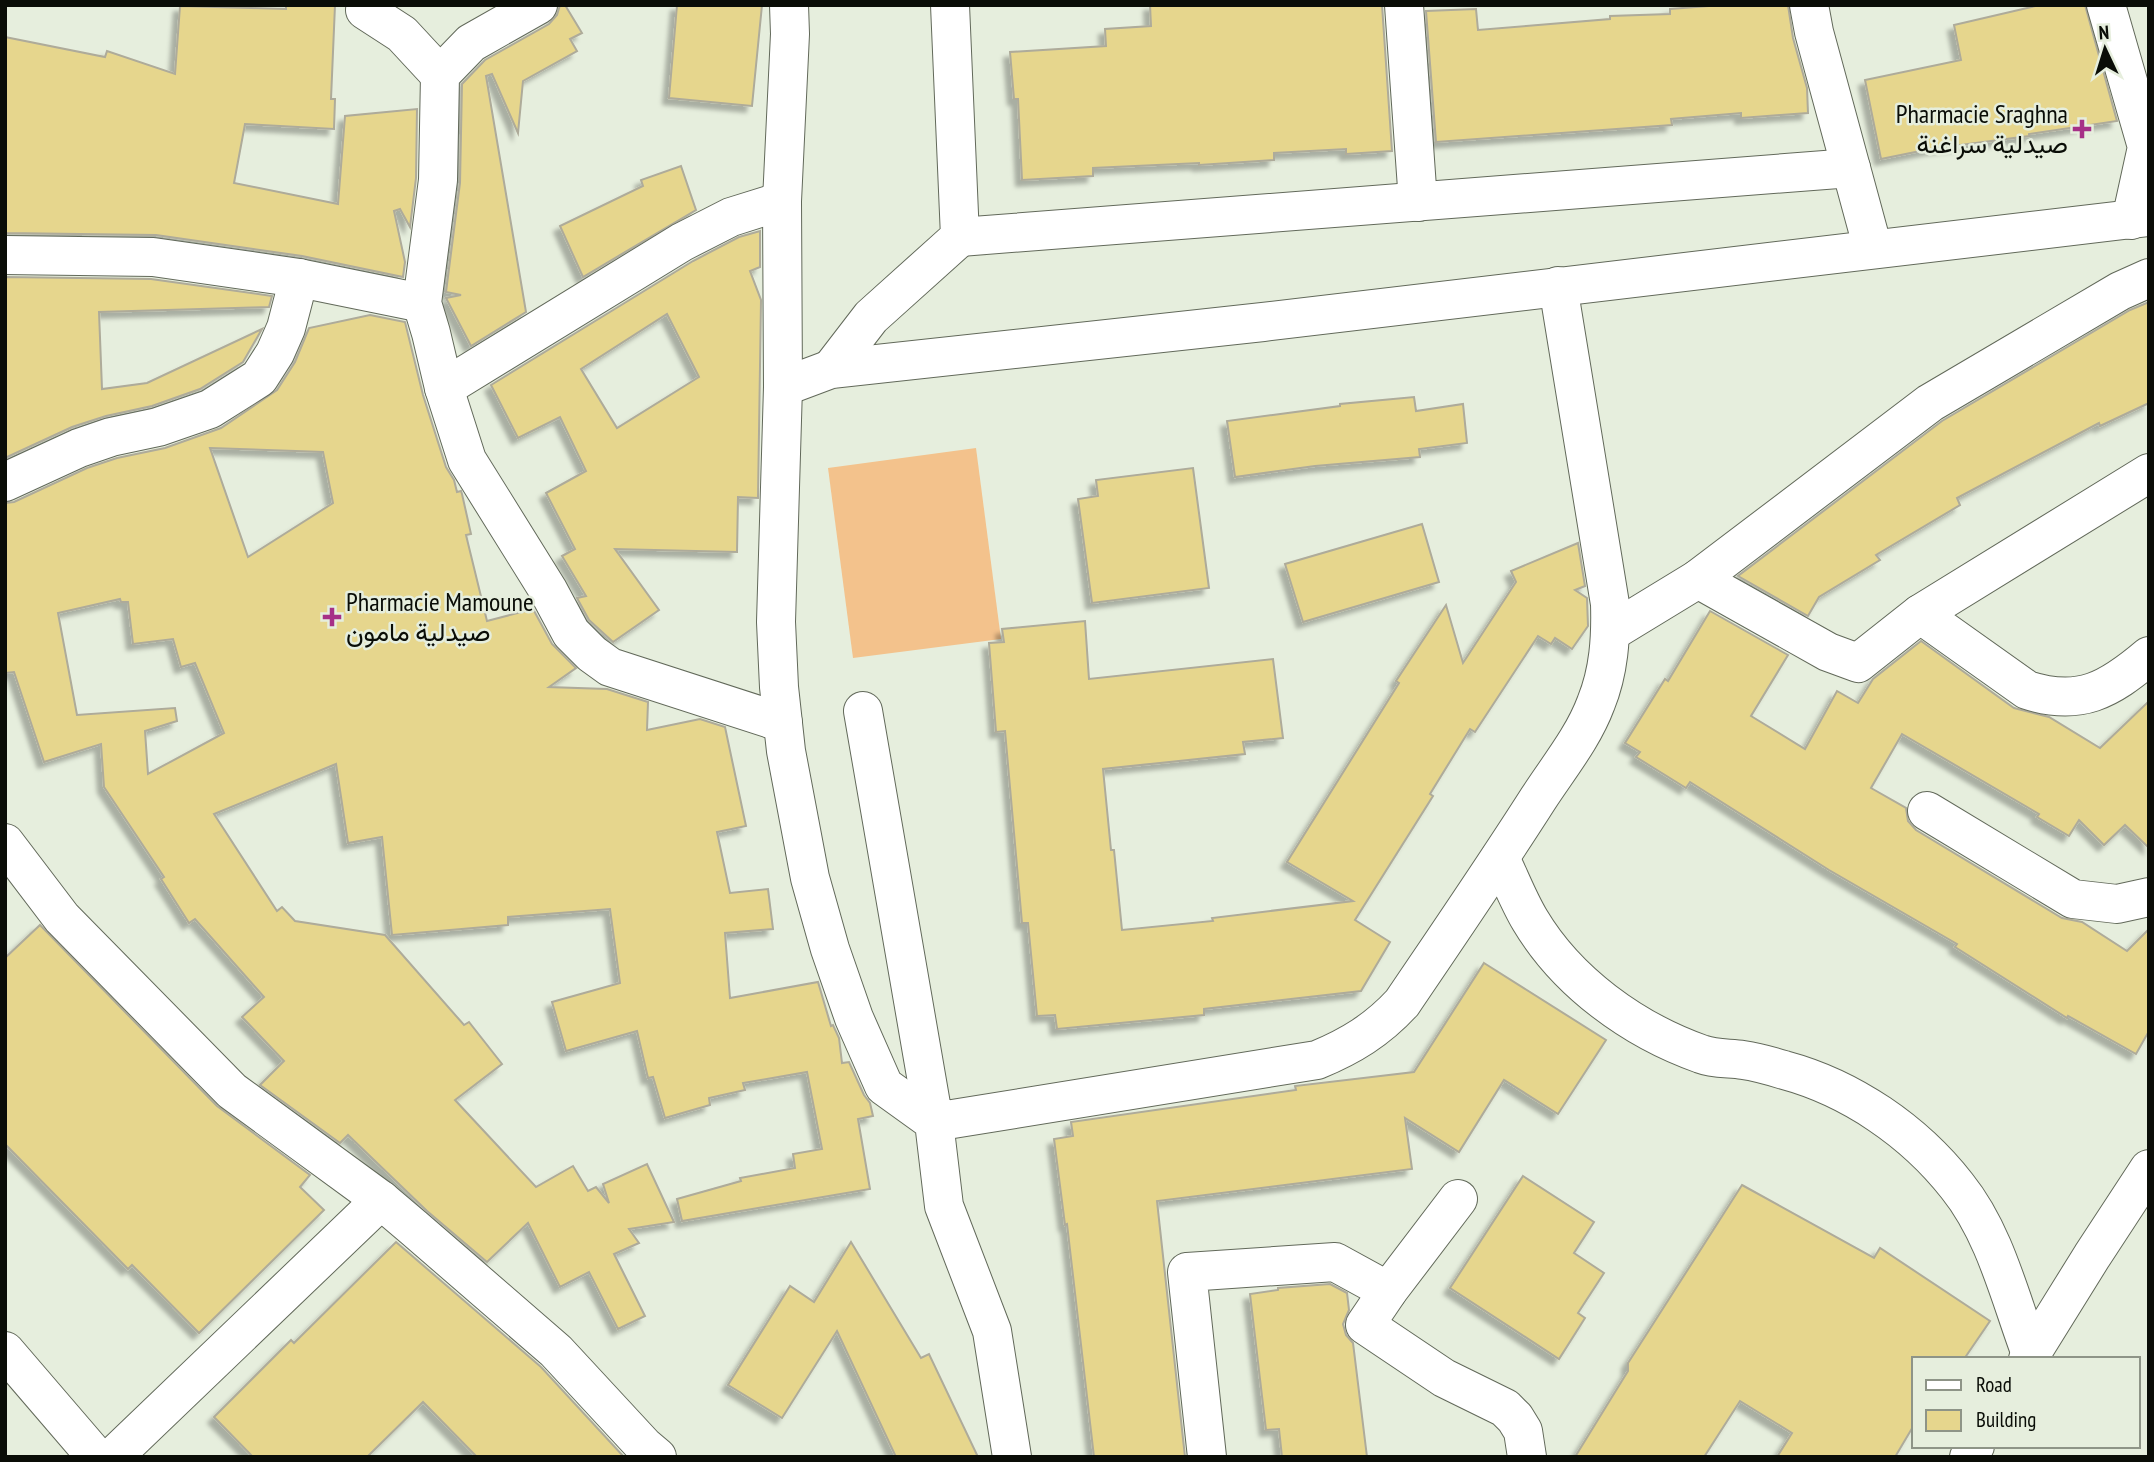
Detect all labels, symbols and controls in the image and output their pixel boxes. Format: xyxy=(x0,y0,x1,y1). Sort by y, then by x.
north arrow xyxy=(2070,14,2140,84)
text: N xyxy=(2098,20,2110,44)
place label: Pharmacie Sraghna صيدلية سراغنة xyxy=(1896,97,2068,160)
marker: Pharmacie Sraghna صيدلية سراغنة xyxy=(2074,121,2090,137)
place label: Pharmacie Mamoune صيدلية مامون xyxy=(346,585,534,648)
marker: Pharmacie Mamoune صيدلية مامون xyxy=(324,609,340,625)
legend xyxy=(1912,1357,2140,1448)
text: Road xyxy=(1976,1371,2012,1398)
text: Building xyxy=(1976,1406,2036,1433)

